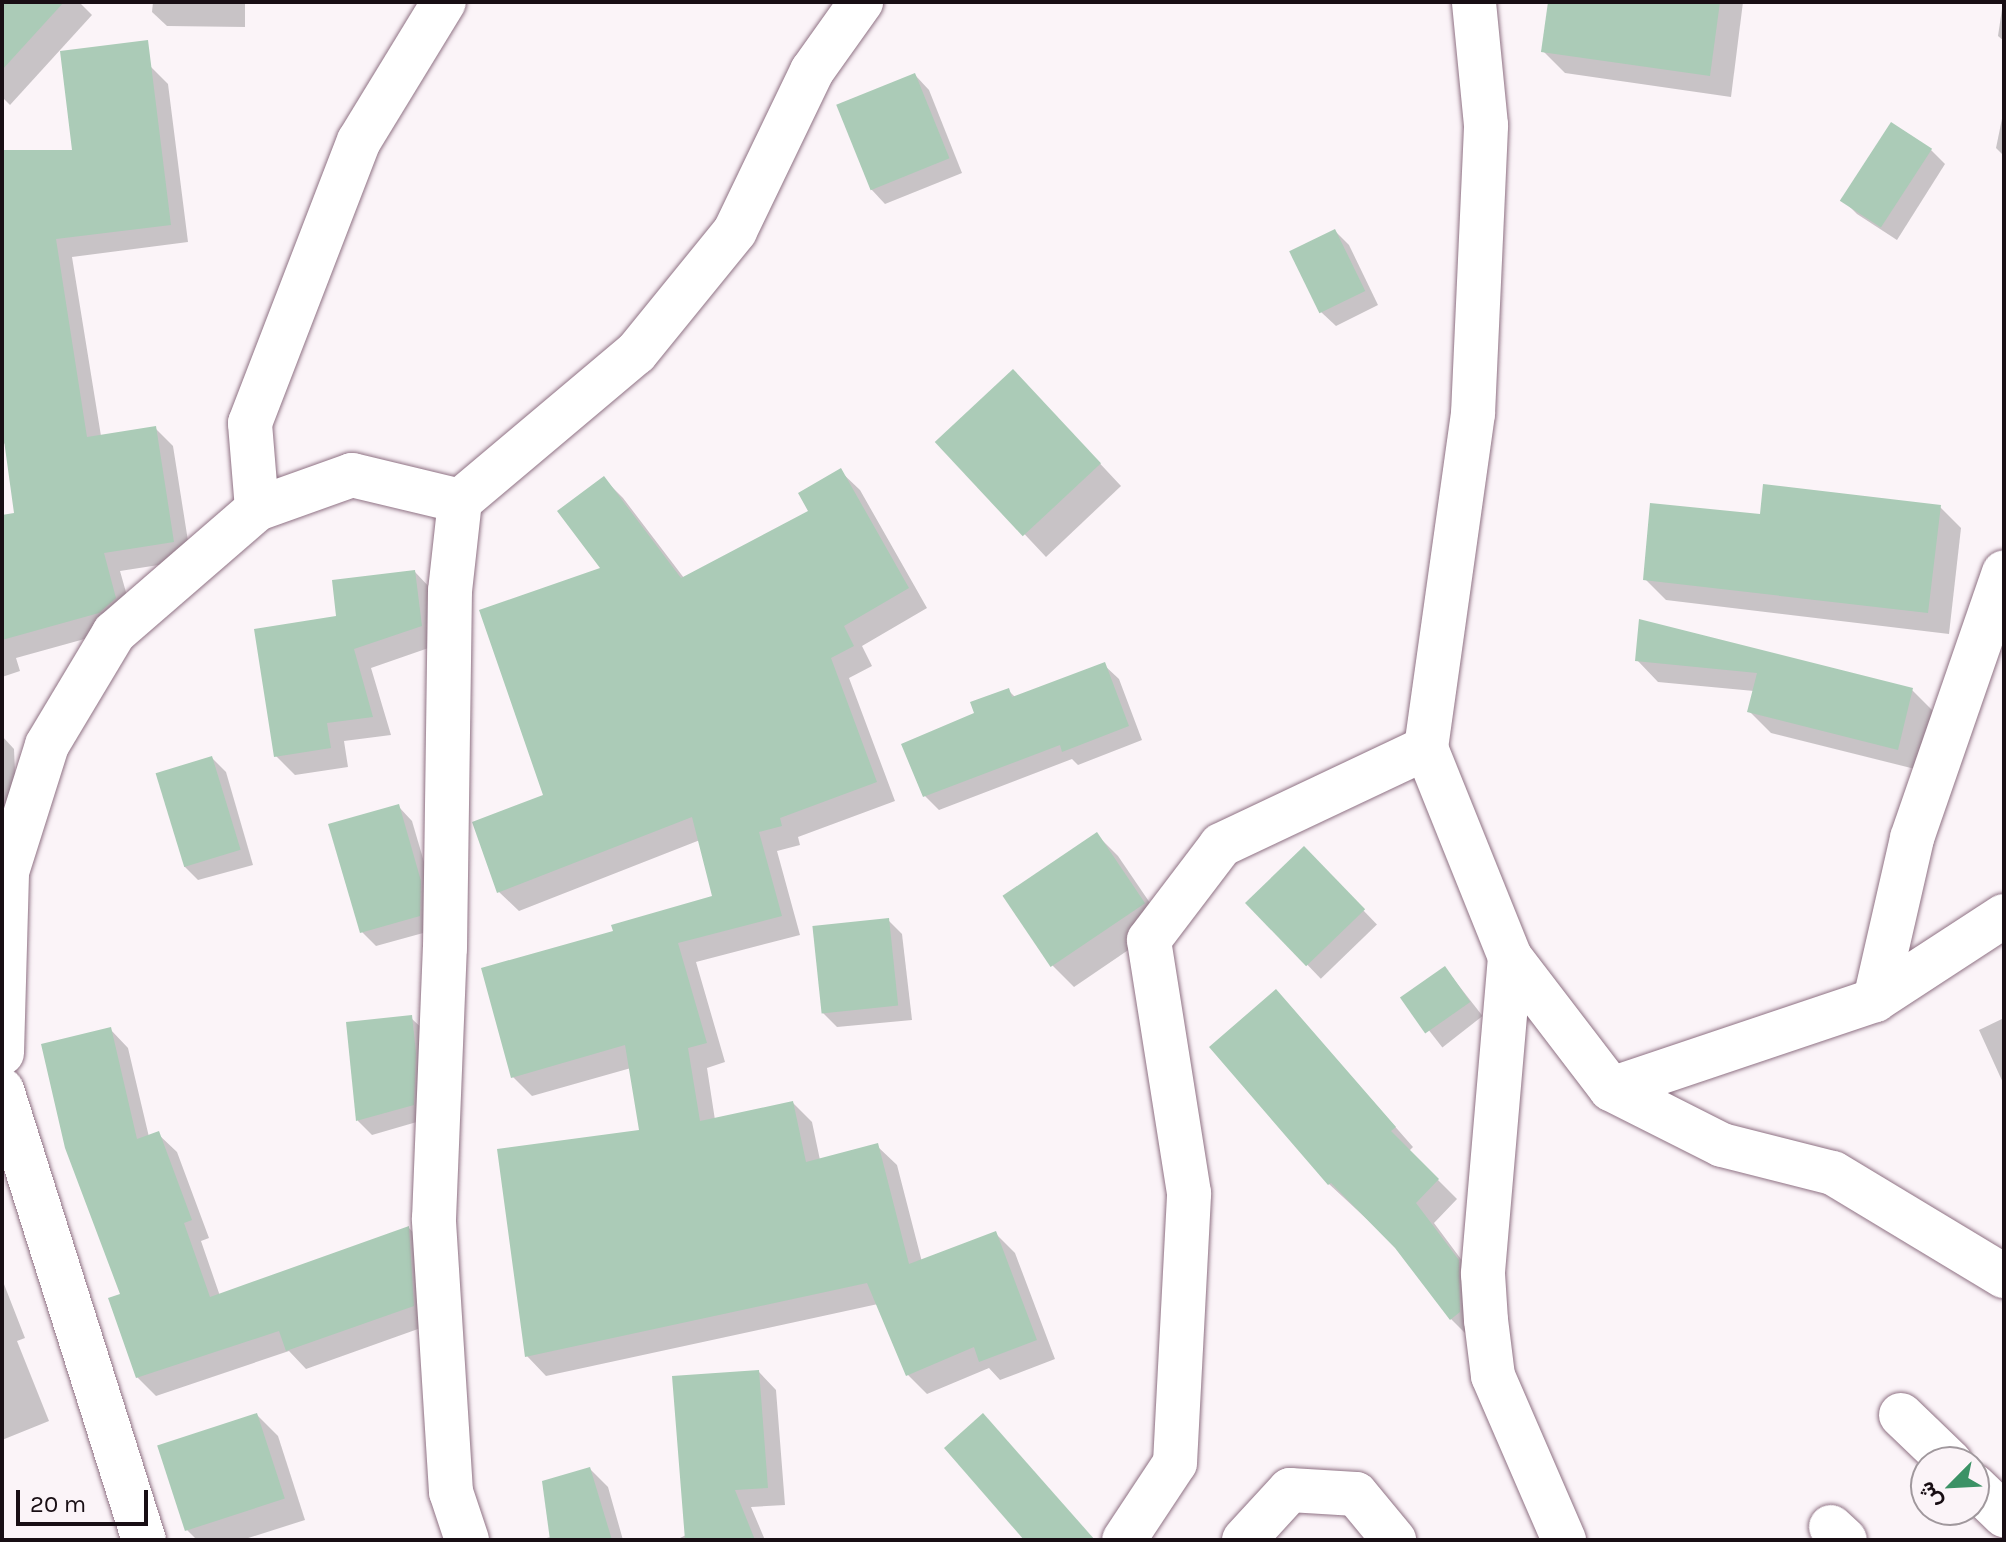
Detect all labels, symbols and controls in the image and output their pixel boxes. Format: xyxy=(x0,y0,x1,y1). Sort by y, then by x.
north arrow xyxy=(1910,1446,1990,1526)
scale bar xyxy=(20,1474,152,1524)
text: ش xyxy=(1913,1478,1947,1512)
text: 20 m xyxy=(30,1490,86,1518)

